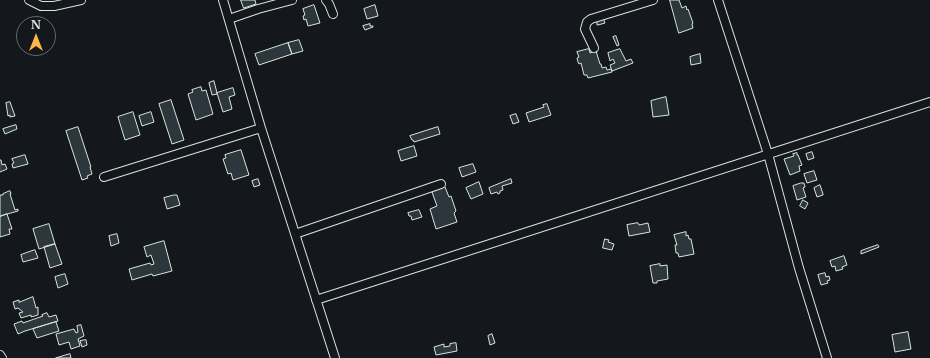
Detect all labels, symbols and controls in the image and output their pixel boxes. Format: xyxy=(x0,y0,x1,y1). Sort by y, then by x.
north arrow xyxy=(16,16,56,56)
text: N xyxy=(31,18,41,32)

